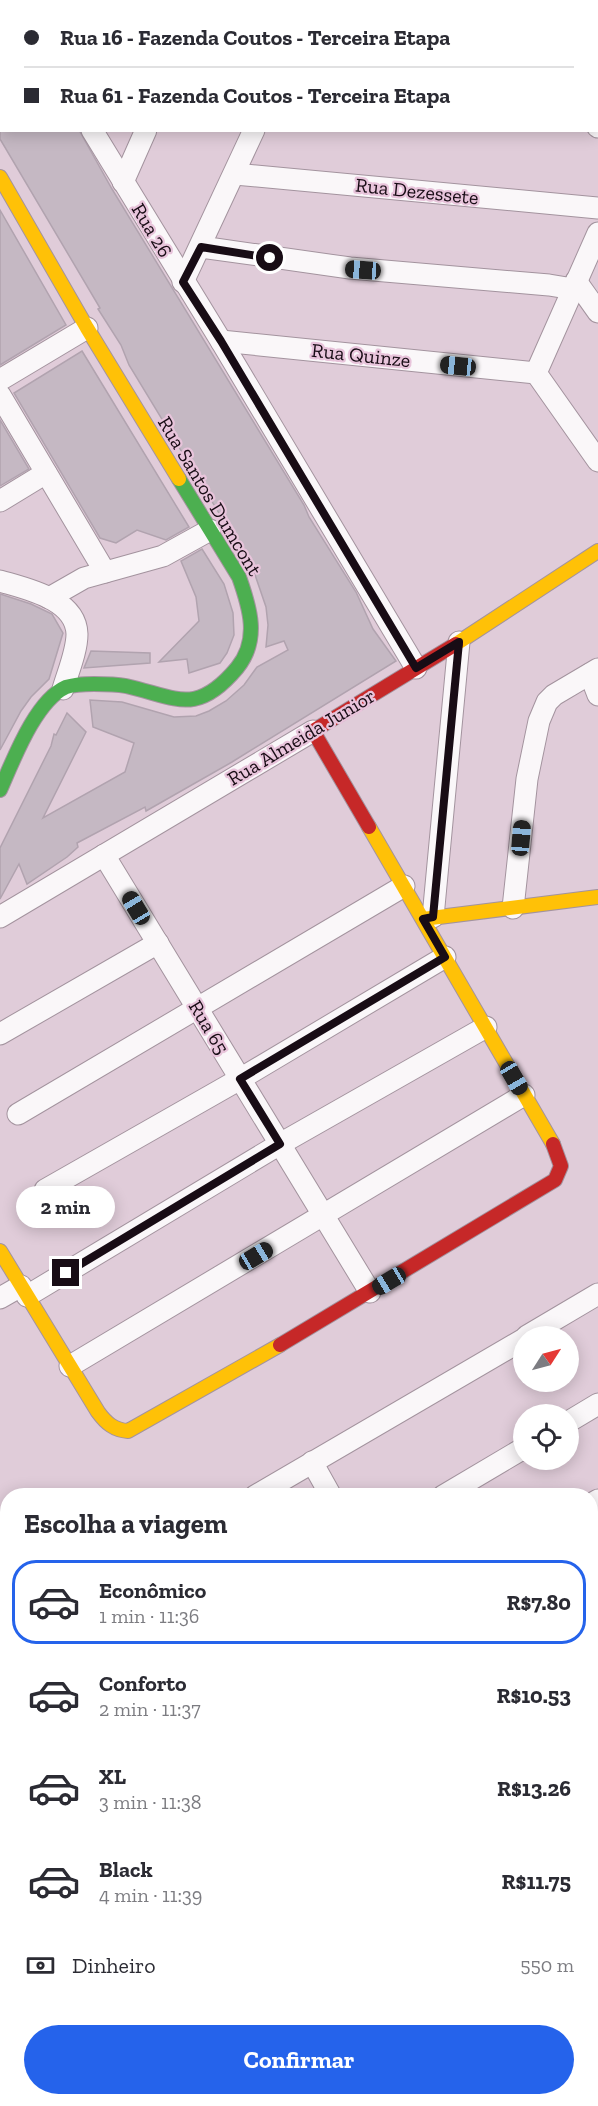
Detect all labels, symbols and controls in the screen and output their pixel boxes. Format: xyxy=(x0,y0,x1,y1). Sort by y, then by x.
text: Rua 16 - Fazenda Coutos - Terceira Etapa xyxy=(60,24,450,51)
text: Rua 61 - Fazenda Coutos - Terceira Etapa xyxy=(60,82,450,109)
street label: Rua Dezessete xyxy=(354,173,480,209)
street label: Rua 26 xyxy=(127,199,177,261)
route start xyxy=(256,244,283,271)
car xyxy=(344,260,382,280)
street label: Rua Quinze xyxy=(310,338,412,372)
car xyxy=(439,355,477,377)
street label: Rua Santos Dumcont xyxy=(153,412,267,580)
street label: Rua Almeida Junior xyxy=(223,683,379,791)
car xyxy=(510,819,532,857)
car xyxy=(119,888,153,928)
street label: Rua 65 xyxy=(184,996,234,1058)
car xyxy=(497,1058,531,1098)
callout: 2 min xyxy=(16,1186,116,1228)
text: 2 min xyxy=(41,1195,90,1219)
car xyxy=(236,1239,276,1273)
route end xyxy=(52,1259,79,1286)
car xyxy=(369,1264,409,1298)
north arrow xyxy=(513,1326,579,1392)
map controls xyxy=(513,1326,579,1470)
button: locate xyxy=(513,1404,579,1470)
text: Escolha a viagem xyxy=(24,1508,227,1540)
icon: car xyxy=(27,1575,81,1629)
text: Econômico xyxy=(99,1577,206,1604)
text: R$7.80 xyxy=(507,1589,571,1616)
text: 1 min · 11:36 xyxy=(99,1604,199,1628)
icon: car xyxy=(27,1668,81,1722)
text: Conforto xyxy=(99,1670,187,1697)
text: R$10.53 xyxy=(496,1682,571,1709)
text: 2 min · 11:37 xyxy=(99,1697,201,1721)
icon: car xyxy=(27,1761,81,1815)
text: XL xyxy=(99,1763,126,1790)
text: R$13.26 xyxy=(497,1775,571,1802)
text: 3 min · 11:38 xyxy=(99,1790,202,1814)
icon: car xyxy=(27,1854,81,1908)
text: Black xyxy=(99,1856,153,1883)
text: R$11.75 xyxy=(502,1868,571,1895)
text: 4 min · 11:39 xyxy=(99,1883,202,1907)
icon: cash xyxy=(24,1949,57,1982)
text: Dinheiro xyxy=(72,1952,156,1979)
text: 550 m xyxy=(520,1953,574,1977)
button: Confirmar xyxy=(24,2025,574,2094)

